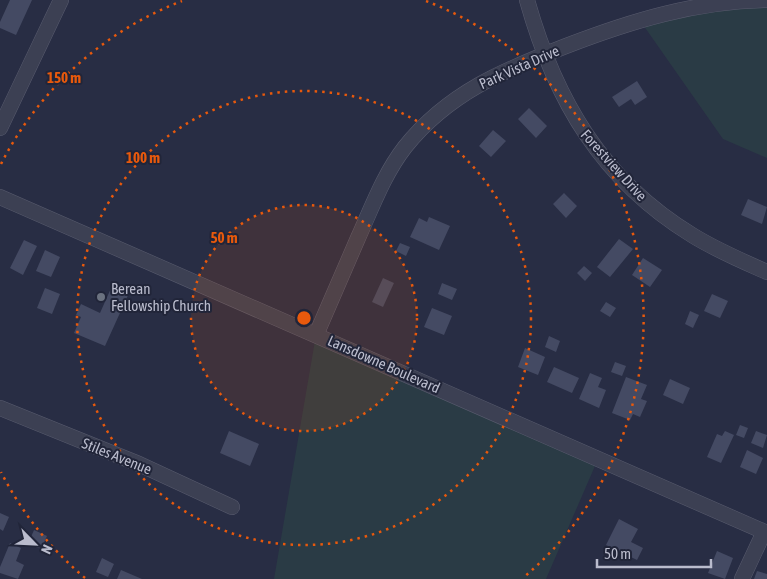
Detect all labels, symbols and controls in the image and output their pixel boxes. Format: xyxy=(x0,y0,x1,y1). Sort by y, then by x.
street label: Park Vista Drive xyxy=(476,42,562,92)
text: 150 m xyxy=(47,69,81,86)
street label: Forestview Drive xyxy=(578,126,651,204)
text: 100 m xyxy=(126,149,160,166)
text: 50 m xyxy=(211,229,238,246)
place label: Berean Fellowship Church xyxy=(111,280,211,314)
marker: Berean Fellowship Church xyxy=(95,291,107,303)
centre of rings xyxy=(295,309,313,327)
street label: Lansdowne Boulevard xyxy=(325,332,443,396)
street label: Stiles Avenue xyxy=(80,434,154,478)
north arrow xyxy=(10,519,60,569)
scale bar xyxy=(597,536,711,568)
text: N xyxy=(38,542,56,556)
text: 50 m xyxy=(604,545,631,562)

